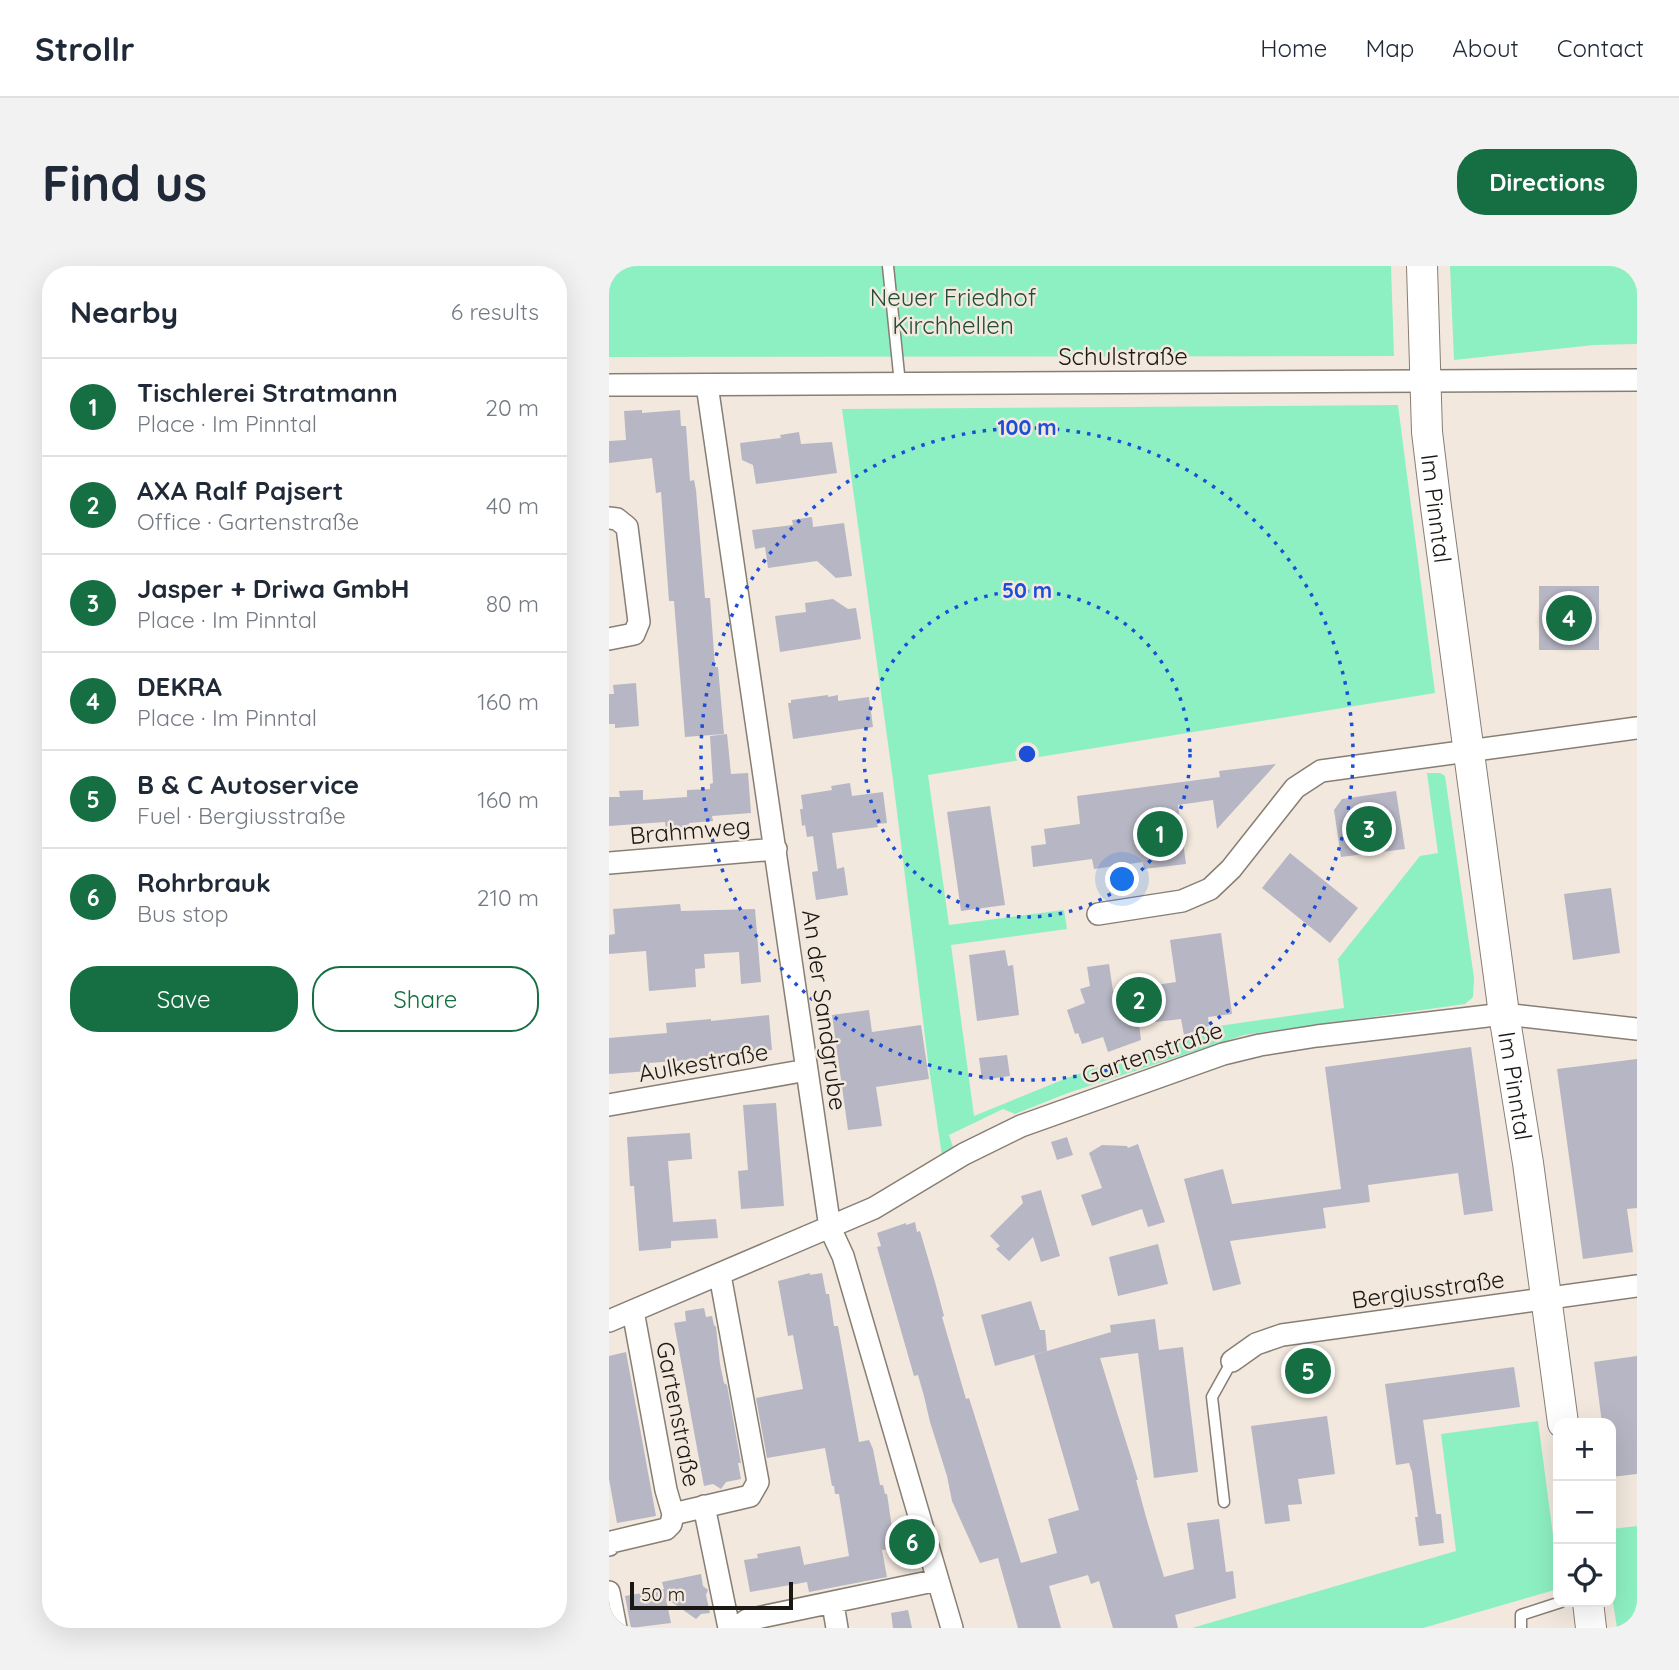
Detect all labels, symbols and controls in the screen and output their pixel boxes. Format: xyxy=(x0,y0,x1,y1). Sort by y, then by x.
text: Strollr xyxy=(35,28,135,69)
text: Home xyxy=(1260,33,1327,63)
text: Map xyxy=(1365,33,1414,63)
text: About xyxy=(1452,33,1519,63)
text: Contact xyxy=(1557,33,1644,63)
button: Directions xyxy=(1457,149,1637,215)
text: Find us xyxy=(42,152,207,213)
park label: Neuer Friedhof Kirchhellen xyxy=(870,282,1037,340)
text: Nearby xyxy=(70,293,178,331)
text: 6 results xyxy=(451,297,539,326)
street label: Schulstraße xyxy=(1058,341,1188,371)
text: Tischlerei Stratmann xyxy=(137,376,398,409)
text: 1 xyxy=(89,393,97,422)
text: 20 m xyxy=(485,393,539,422)
text: Place · Im Pinntal xyxy=(137,409,317,438)
text: 100 m xyxy=(997,414,1057,440)
street label: Im Pinntal xyxy=(1415,452,1458,565)
text: AXA Ralf Pajsert xyxy=(137,474,343,507)
text: 2 xyxy=(86,491,100,520)
text: 40 m xyxy=(486,491,539,520)
text: Office · Gartenstraße xyxy=(137,507,359,536)
text: Jasper + Driwa GmbH xyxy=(137,572,410,605)
text: 50 m xyxy=(1002,577,1052,603)
text: 3 xyxy=(87,589,99,618)
text: 80 m xyxy=(486,589,539,618)
pin: 4 xyxy=(1546,592,1592,644)
text: Place · Im Pinntal xyxy=(137,605,317,634)
text: DEKRA xyxy=(137,670,222,703)
text: 4 xyxy=(86,687,100,716)
text: 160 m xyxy=(477,687,539,716)
text: Place · Im Pinntal xyxy=(137,703,317,732)
centre of rings xyxy=(1015,742,1039,766)
text: B & C Autoservice xyxy=(137,768,359,801)
text: 5 xyxy=(86,785,100,814)
text: 160 m xyxy=(477,785,539,814)
text: Fuel · Bergiusstraße xyxy=(137,801,346,830)
pin: 3 xyxy=(1346,803,1392,855)
pin: 1 xyxy=(1137,808,1183,860)
street label: Brahmweg xyxy=(628,810,752,850)
your location xyxy=(1105,862,1139,896)
text: Rohrbrauk xyxy=(137,866,271,899)
text: 6 xyxy=(87,883,99,912)
text: 210 m xyxy=(477,883,539,912)
text: Bus stop xyxy=(137,899,228,928)
street label: An der Sandgrube xyxy=(796,908,854,1112)
button: Save xyxy=(70,966,298,1032)
button: Share xyxy=(312,966,539,1032)
pin: 2 xyxy=(1116,974,1162,1026)
street label: Gartenstraße xyxy=(1078,1014,1226,1090)
street label: Im Pinntal xyxy=(1492,1029,1539,1143)
street label: Aulkestraße xyxy=(636,1036,770,1088)
street label: Bergiusstraße xyxy=(1350,1263,1506,1315)
street label: Gartenstraße xyxy=(650,1339,708,1489)
pin: 5 xyxy=(1285,1345,1331,1397)
map controls xyxy=(1553,1418,1616,1607)
button: + xyxy=(1553,1418,1616,1481)
button: − xyxy=(1553,1481,1616,1544)
pin: 6 xyxy=(889,1516,935,1568)
button: locate xyxy=(1553,1544,1616,1607)
scale bar xyxy=(630,1579,793,1611)
text: 50 m xyxy=(641,1582,685,1606)

